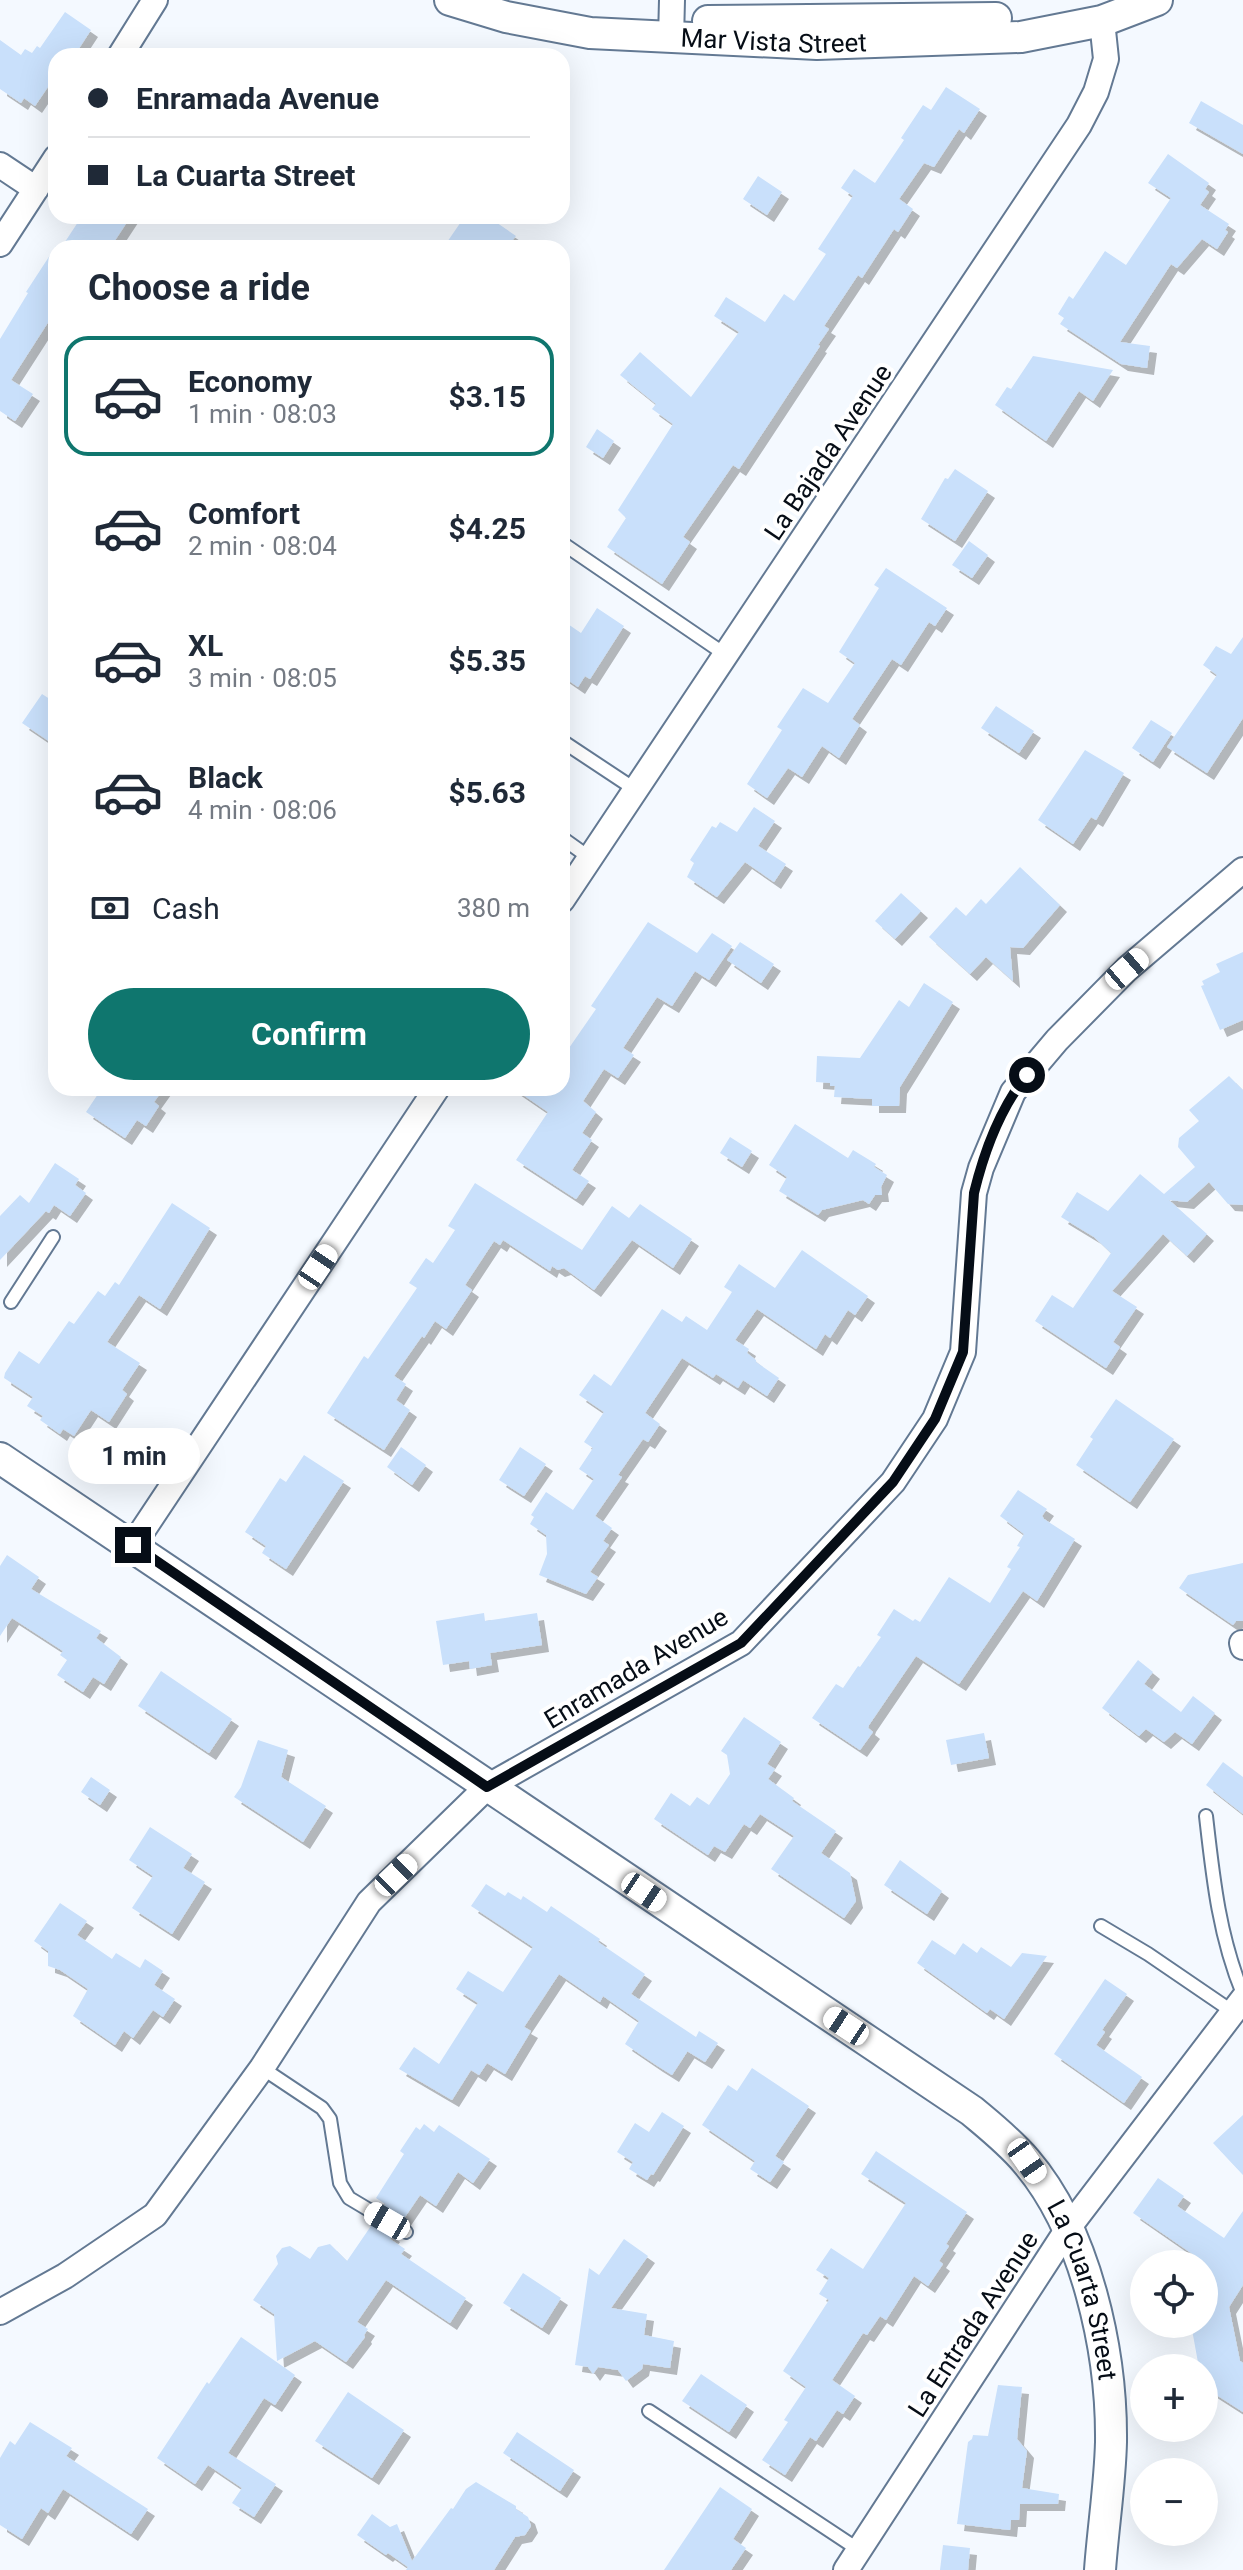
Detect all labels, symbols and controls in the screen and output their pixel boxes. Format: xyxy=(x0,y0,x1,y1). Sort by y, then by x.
street label: Mar Vista Street xyxy=(680,22,867,59)
text: Enramada Avenue xyxy=(136,81,379,116)
text: La Cuarta Street xyxy=(136,158,356,193)
text: Choose a ride xyxy=(88,267,310,309)
street label: La Bajada Avenue xyxy=(758,358,898,546)
icon: car xyxy=(92,360,164,432)
text: Economy xyxy=(188,364,312,399)
text: $3.15 xyxy=(448,379,526,414)
text: 1 min · 08:03 xyxy=(188,399,337,429)
icon: car xyxy=(92,492,164,564)
text: Comfort xyxy=(188,496,300,531)
text: $4.25 xyxy=(448,511,526,546)
text: 2 min · 08:04 xyxy=(188,531,337,561)
icon: car xyxy=(92,624,164,696)
text: XL xyxy=(188,628,223,663)
text: $5.35 xyxy=(448,643,526,678)
text: 3 min · 08:05 xyxy=(188,663,337,693)
icon: car xyxy=(92,756,164,828)
text: Black xyxy=(188,760,263,795)
text: $5.63 xyxy=(448,775,526,810)
text: 4 min · 08:06 xyxy=(188,795,337,825)
icon: cash xyxy=(88,886,132,930)
text: Cash xyxy=(152,891,220,926)
text: 380 m xyxy=(457,893,530,923)
car xyxy=(1101,944,1153,994)
button: Confirm xyxy=(88,988,530,1080)
route start xyxy=(1009,1057,1045,1093)
car xyxy=(295,1240,341,1294)
callout: 1 min xyxy=(67,1429,199,1485)
text: 1 min xyxy=(101,1441,167,1471)
route end xyxy=(115,1527,151,1563)
street label: Enramada Avenue xyxy=(539,1601,733,1735)
car xyxy=(370,1850,422,1900)
car xyxy=(617,1869,671,1915)
car xyxy=(819,2003,873,2049)
car xyxy=(1003,2134,1051,2188)
street label: La Cuarta Street xyxy=(1041,2195,1123,2382)
car xyxy=(360,2199,414,2243)
street label: La Entrada Avenue xyxy=(902,2226,1044,2422)
map controls xyxy=(1130,2250,1218,2546)
button: locate xyxy=(1130,2250,1218,2338)
button: + xyxy=(1130,2354,1218,2442)
button: − xyxy=(1130,2458,1218,2546)

